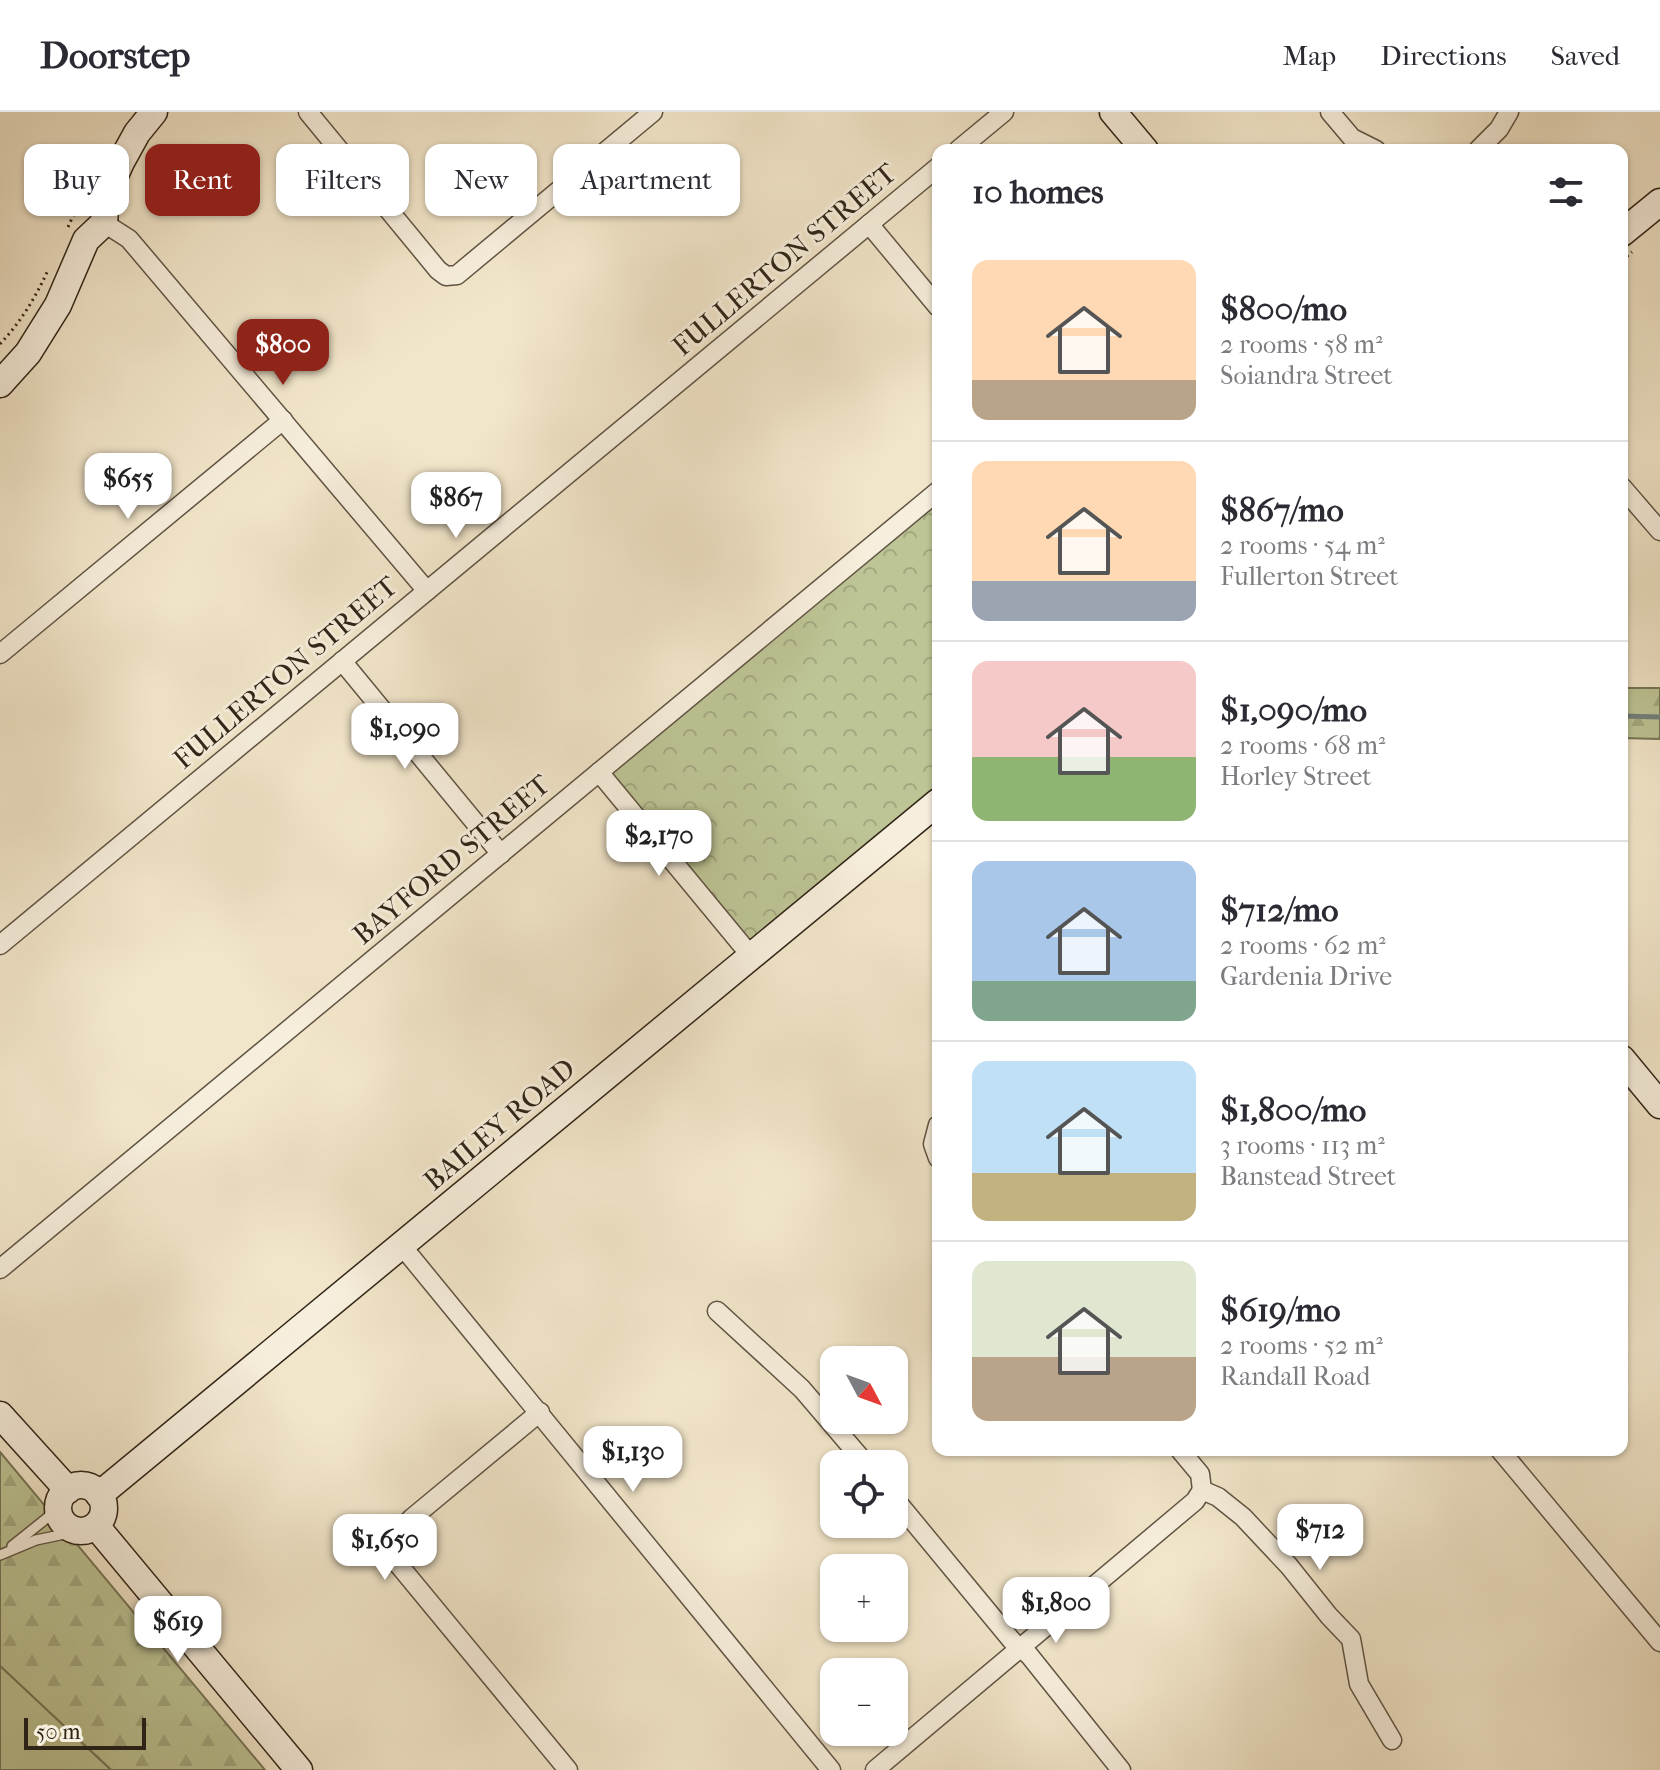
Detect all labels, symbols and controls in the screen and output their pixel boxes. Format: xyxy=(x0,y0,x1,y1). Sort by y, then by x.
text: Doorstep xyxy=(40,33,190,78)
text: Map xyxy=(1283,39,1336,72)
text: Directions xyxy=(1380,39,1507,72)
text: Saved xyxy=(1551,39,1620,72)
chip: Buy xyxy=(24,144,129,216)
chip: Rent xyxy=(145,144,260,216)
chip: Filters xyxy=(276,144,409,216)
chip: New xyxy=(425,144,537,216)
chip: Apartment xyxy=(553,144,740,216)
street label: FULLERTON STREET xyxy=(666,156,904,363)
icon: filters xyxy=(1544,170,1588,214)
text: 10 homes xyxy=(972,172,1103,212)
text: $800/mo xyxy=(1220,289,1347,329)
icon: home xyxy=(1036,292,1132,388)
pin: $800 xyxy=(236,319,330,387)
text: $800 xyxy=(255,329,311,360)
text: 2 rooms · 58 m² xyxy=(1220,329,1383,360)
text: Soiandra Street xyxy=(1220,360,1393,391)
pin: $655 xyxy=(81,453,175,521)
text: $655 xyxy=(103,463,153,494)
pin: $867 xyxy=(409,472,503,540)
text: $867 xyxy=(429,482,483,513)
text: $867/mo xyxy=(1220,490,1344,530)
icon: home xyxy=(1036,493,1132,589)
text: 2 rooms · 54 m² xyxy=(1220,530,1385,561)
text: Fullerton Street xyxy=(1220,561,1398,592)
street label: FULLERTON STREET xyxy=(167,569,405,776)
text: $1,090/mo xyxy=(1220,690,1367,730)
icon: home xyxy=(1036,693,1132,789)
pin: $1,090 xyxy=(340,703,470,771)
text: $1,090 xyxy=(369,713,441,744)
text: 2 rooms · 68 m² xyxy=(1220,730,1385,761)
text: Horley Street xyxy=(1220,761,1372,792)
street label: BAYFORD STREET xyxy=(346,767,557,951)
pin: $2,170 xyxy=(594,810,724,878)
text: $2,170 xyxy=(624,820,694,851)
text: $712/mo xyxy=(1220,890,1338,930)
icon: home xyxy=(1036,893,1132,989)
text: 2 rooms · 62 m² xyxy=(1220,930,1386,961)
text: Gardenia Drive xyxy=(1220,961,1392,992)
street label: BAILEY ROAD xyxy=(417,1052,582,1197)
text: $1,800/mo xyxy=(1220,1090,1366,1130)
icon: home xyxy=(1036,1093,1132,1189)
text: 3 rooms · 113 m² xyxy=(1220,1130,1385,1161)
text: Banstead Street xyxy=(1220,1161,1396,1192)
text: $619/mo xyxy=(1220,1290,1341,1330)
icon: home xyxy=(1036,1293,1132,1389)
text: 2 rooms · 52 m² xyxy=(1220,1330,1383,1361)
north arrow xyxy=(820,1346,908,1434)
map controls xyxy=(820,1346,908,1746)
text: Randall Road xyxy=(1220,1361,1370,1392)
pin: $1,130 xyxy=(568,1426,698,1494)
text: $1,130 xyxy=(601,1436,665,1467)
button: locate xyxy=(820,1450,908,1538)
pin: $712 xyxy=(1273,1504,1367,1572)
pin: $1,650 xyxy=(320,1514,450,1582)
text: $712 xyxy=(1295,1514,1345,1545)
text: $1,650 xyxy=(351,1524,419,1555)
button: + xyxy=(820,1554,908,1642)
pin: $1,800 xyxy=(991,1577,1121,1645)
text: $1,800 xyxy=(1021,1587,1091,1618)
pin: $619 xyxy=(131,1596,225,1664)
text: $619 xyxy=(152,1606,204,1637)
button: − xyxy=(820,1658,908,1746)
scale bar xyxy=(24,1714,146,1750)
text: 50 m xyxy=(36,1719,81,1745)

